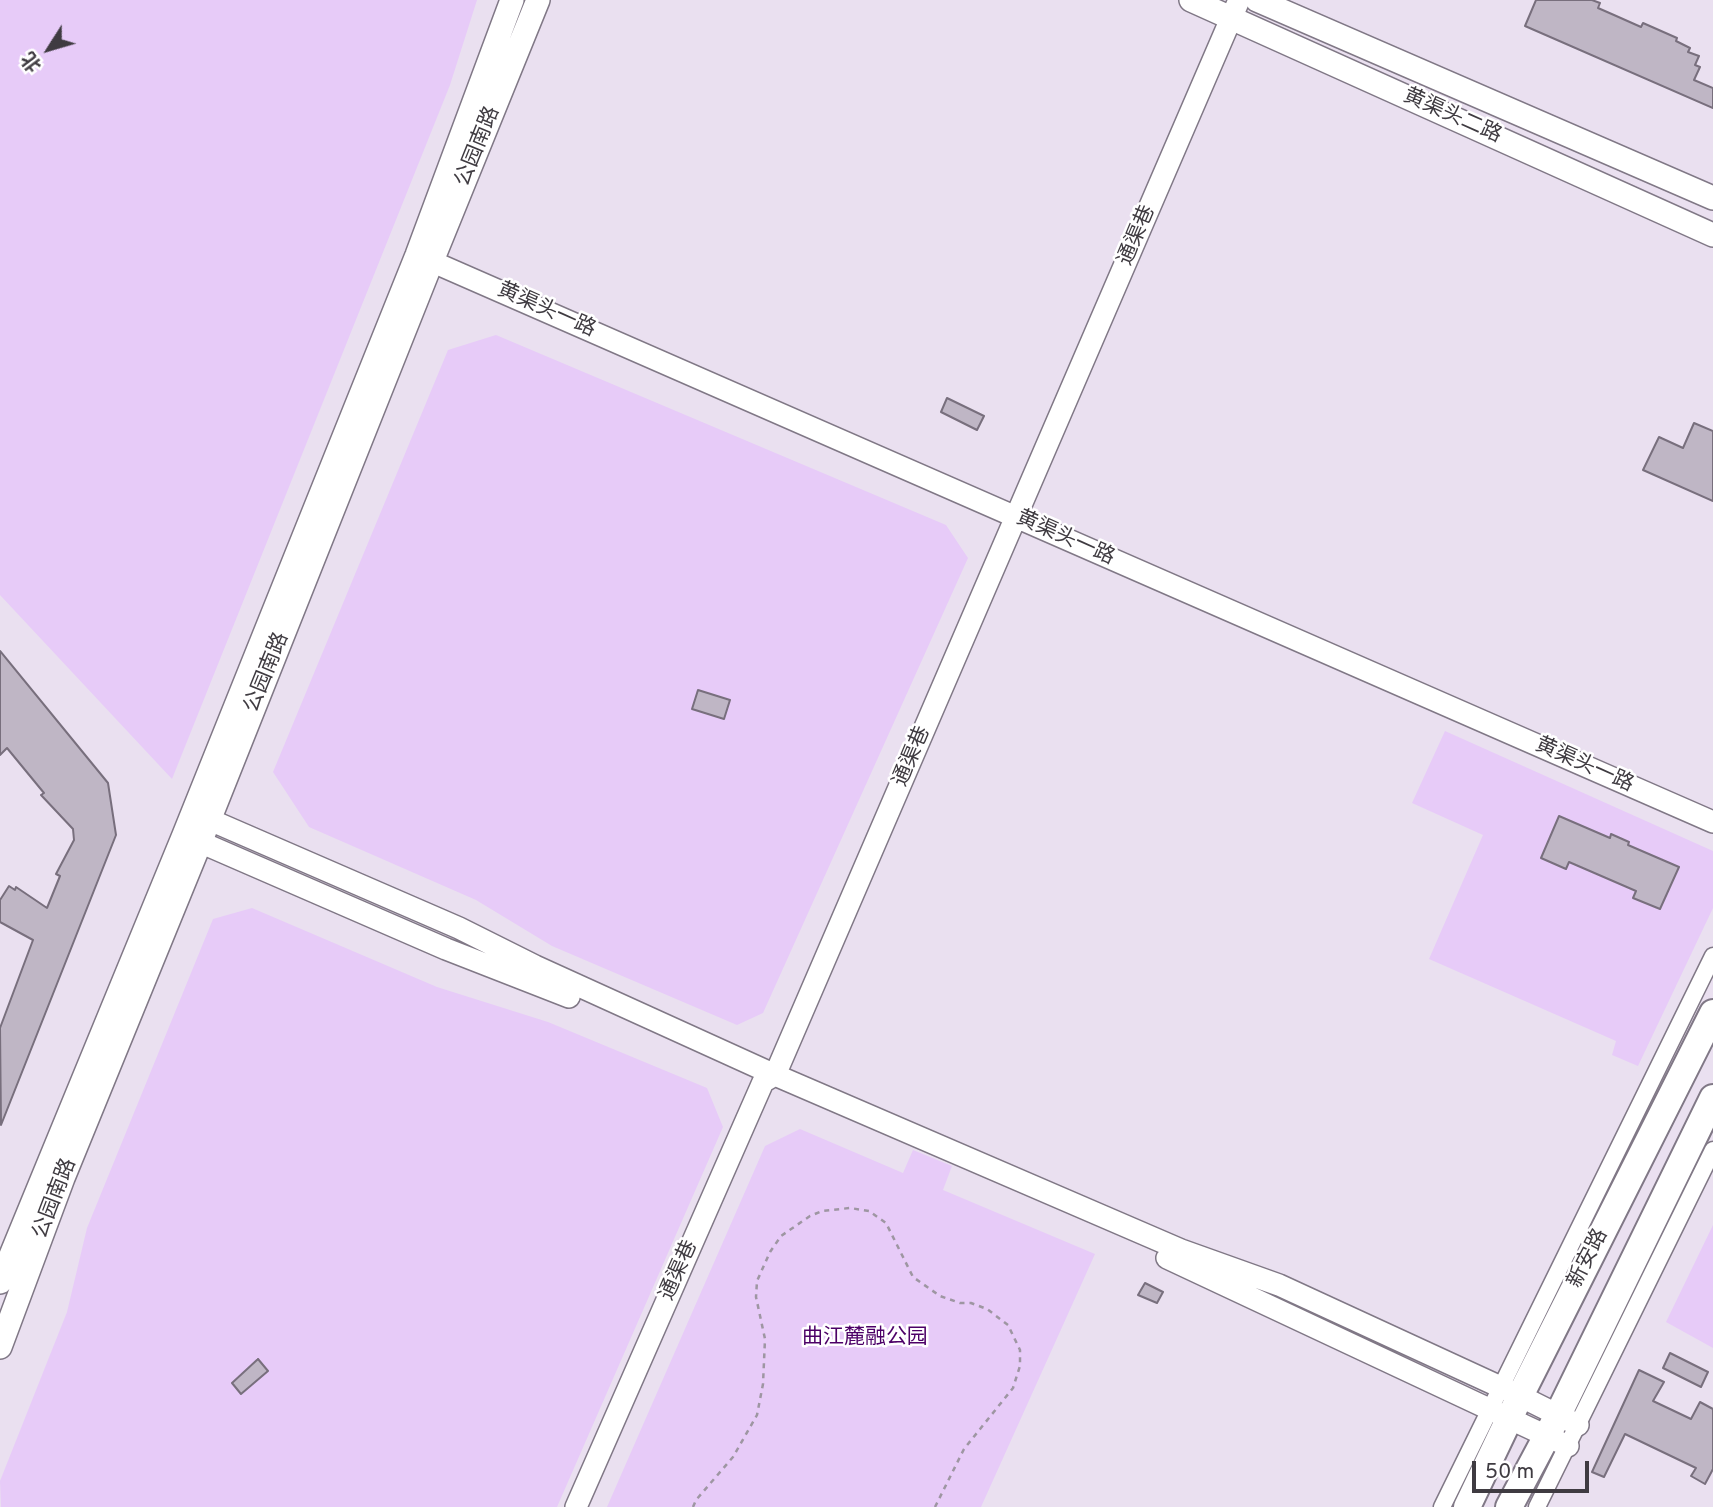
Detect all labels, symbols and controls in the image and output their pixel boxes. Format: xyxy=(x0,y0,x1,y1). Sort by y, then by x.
north arrow xyxy=(14,14,84,84)
text: 北 xyxy=(17,47,48,76)
street label: 黄渠头二路 xyxy=(1399,84,1505,150)
street label: 公园南路 xyxy=(452,103,506,191)
street label: 通渠巷 xyxy=(1114,202,1162,270)
street label: 黄渠头一路 xyxy=(493,278,599,344)
street label: 黄渠头一路 xyxy=(1012,506,1118,572)
street label: 公园南路 xyxy=(241,629,295,717)
street label: 通渠巷 xyxy=(889,723,937,791)
street label: 黄渠头一路 xyxy=(1531,733,1637,799)
street label: 公园南路 xyxy=(29,1155,83,1243)
street label: 新安路 xyxy=(1563,1225,1615,1293)
street label: 通渠巷 xyxy=(656,1237,704,1305)
park label: 曲江麓融公园 xyxy=(802,1326,928,1352)
scale bar xyxy=(1475,1448,1592,1492)
text: 50 m xyxy=(1485,1459,1534,1486)

